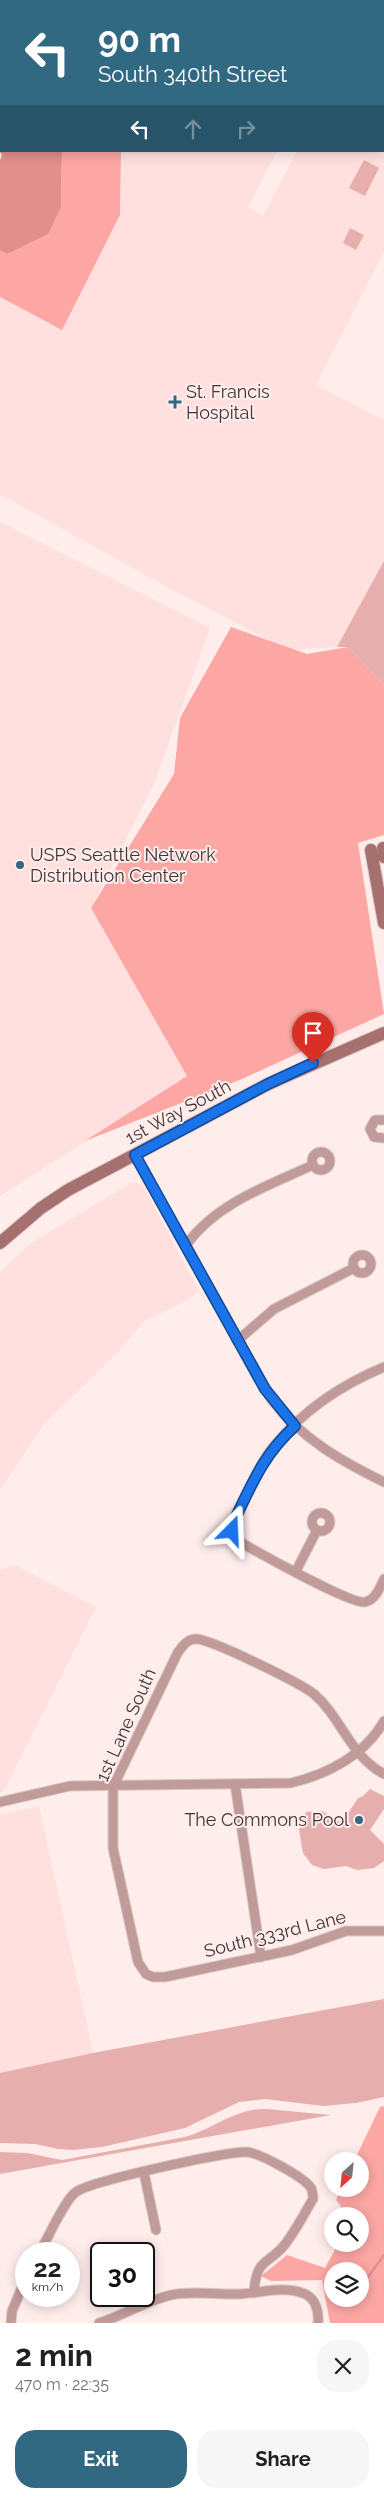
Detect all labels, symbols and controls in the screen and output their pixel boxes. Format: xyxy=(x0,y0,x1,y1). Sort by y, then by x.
text: 90 m xyxy=(98,19,181,60)
icon: left xyxy=(15,20,80,85)
text: South 340th Street xyxy=(98,61,287,87)
icon: left xyxy=(126,115,154,143)
icon: ahead xyxy=(179,115,207,143)
icon: right xyxy=(232,115,260,143)
place label: St. Francis Hospital xyxy=(186,381,270,423)
marker: St. Francis Hospital xyxy=(168,395,182,409)
place label: USPS Seattle Network Distribution Center xyxy=(30,844,216,886)
marker: USPS Seattle Network Distribution Center xyxy=(14,859,26,871)
pin xyxy=(292,1012,334,1063)
icon: arrive xyxy=(299,1019,327,1047)
street label: 1st Way South xyxy=(121,1075,234,1148)
position arrow xyxy=(205,1504,257,1556)
street label: 1st Lane South xyxy=(91,1665,160,1785)
place label: The Commons Pool xyxy=(184,1809,349,1830)
marker: The Commons Pool xyxy=(353,1814,365,1826)
street label: South 333rd Lane xyxy=(202,1906,348,1961)
north arrow xyxy=(324,2152,369,2198)
map controls xyxy=(324,2152,369,2307)
button: search xyxy=(324,2207,369,2252)
speed limit sign: 30 xyxy=(90,2242,155,2307)
text: 22 xyxy=(33,2253,62,2283)
button: layers xyxy=(324,2262,369,2307)
text: km/h xyxy=(32,2280,63,2294)
text: 2 min xyxy=(15,2338,93,2373)
button: close xyxy=(317,2340,369,2392)
text: 470 m · 22:35 xyxy=(15,2375,109,2394)
button: Exit xyxy=(15,2430,187,2488)
button: Share xyxy=(197,2430,369,2488)

